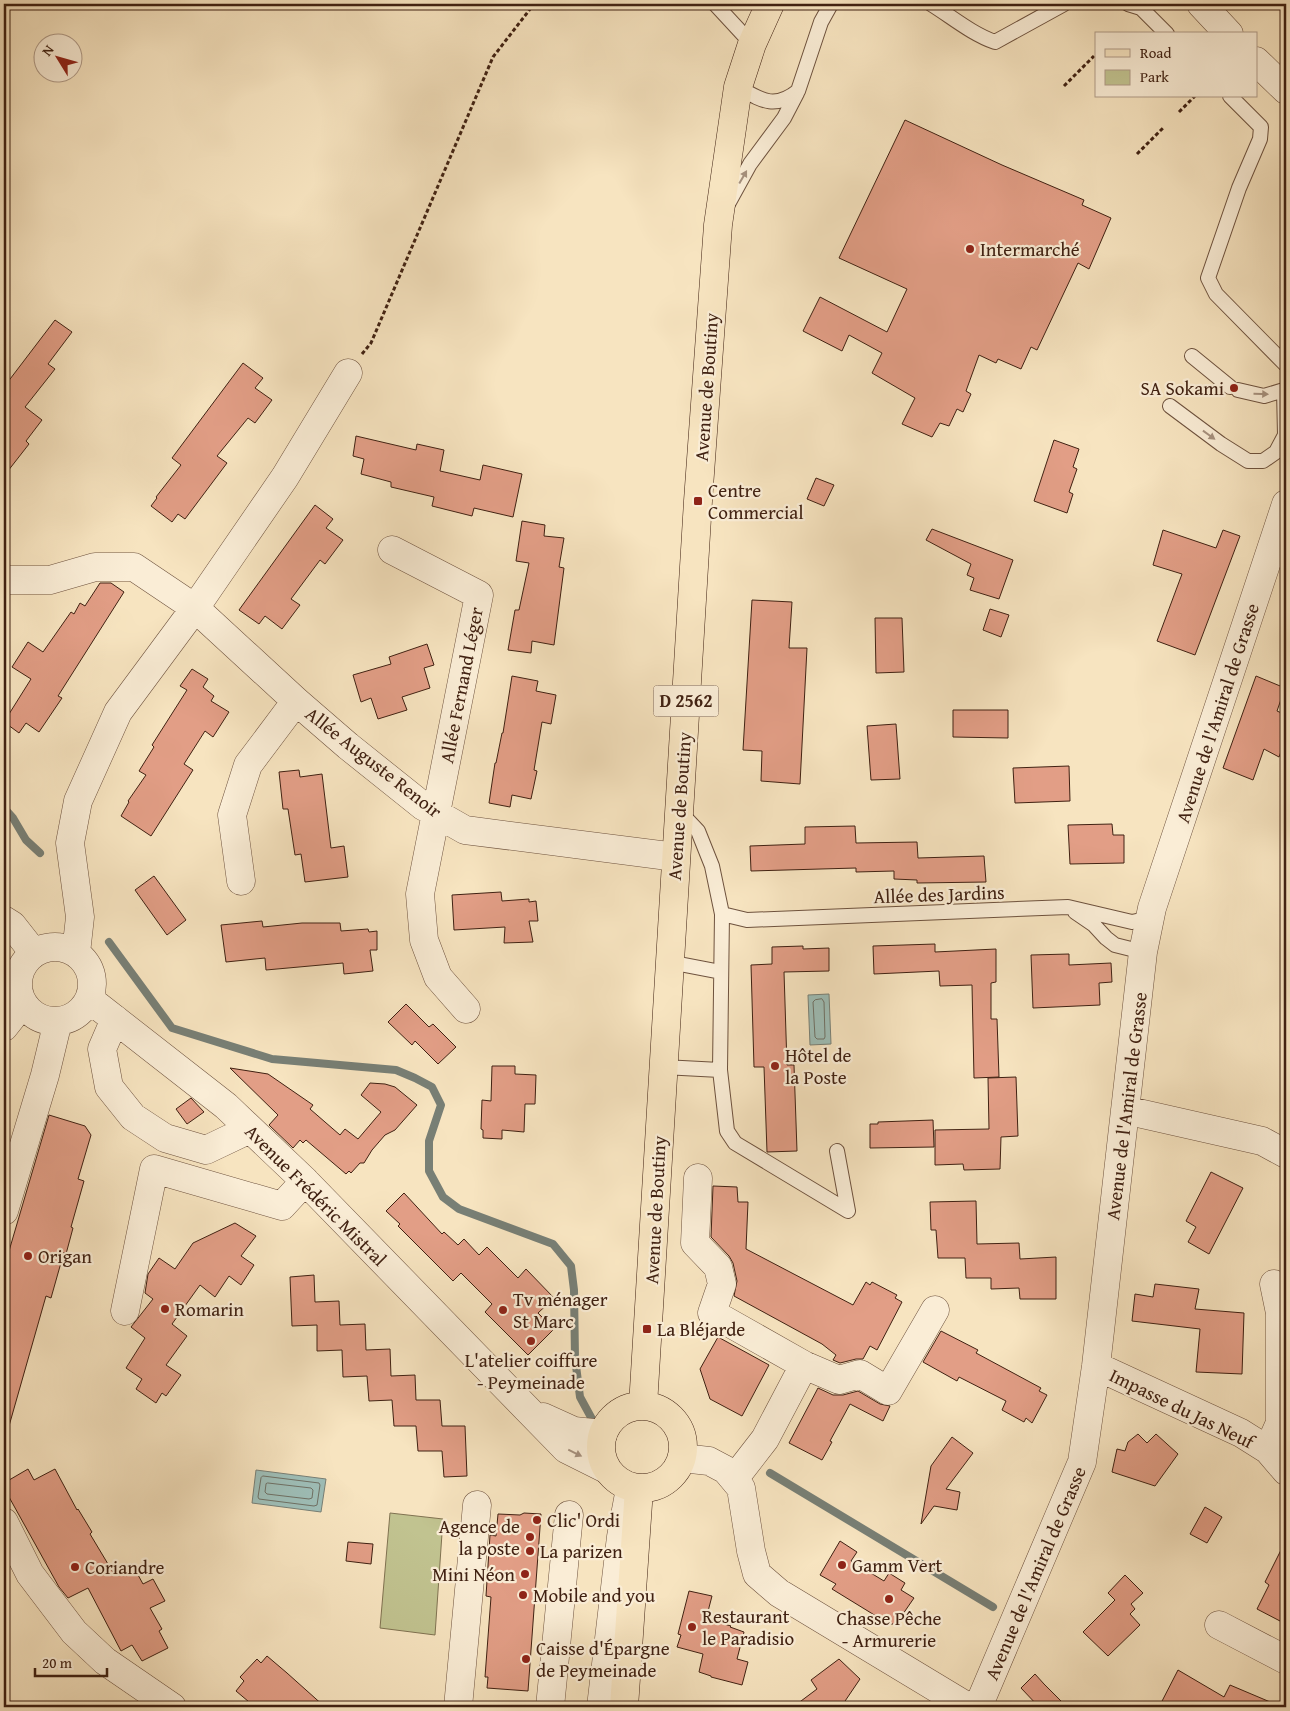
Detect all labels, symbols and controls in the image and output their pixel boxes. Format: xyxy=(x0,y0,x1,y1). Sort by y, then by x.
north arrow xyxy=(32,32,82,82)
legend xyxy=(1095,32,1258,98)
text: N xyxy=(37,40,59,60)
text: Road xyxy=(1140,42,1171,63)
text: Park xyxy=(1140,66,1169,87)
one-way arrow xyxy=(739,170,747,185)
place label: Intermarché xyxy=(980,235,1080,263)
marker: Intermarché xyxy=(964,243,976,255)
street label: Avenue de Boutiny xyxy=(687,311,725,462)
place label: SA Sokami xyxy=(1141,374,1224,402)
marker: SA Sokami xyxy=(1228,382,1240,394)
one-way arrow xyxy=(1253,390,1269,398)
one-way arrow xyxy=(1202,430,1216,440)
place label: Centre Commercial xyxy=(708,476,804,526)
marker: Centre Commercial xyxy=(692,495,704,507)
street label: Avenue de l'Amiral de Grasse xyxy=(1168,599,1266,827)
street label: Allée Fernand Léger xyxy=(432,604,490,765)
road number: D 2562 xyxy=(654,686,718,716)
street label: Allée Auguste Renoir xyxy=(300,700,448,824)
street label: Avenue de Boutiny xyxy=(660,730,698,881)
street label: Allée des Jardins xyxy=(873,878,1005,910)
street label: Avenue de l'Amiral de Grasse xyxy=(1098,990,1154,1222)
place label: Hôtel de la Poste xyxy=(785,1041,852,1091)
marker: Hôtel de la Poste xyxy=(769,1060,781,1072)
street label: Avenue Frédéric Mistral xyxy=(239,1118,393,1272)
street label: Avenue de Boutiny xyxy=(637,1134,673,1285)
place label: Origan xyxy=(38,1242,92,1270)
marker: Origan xyxy=(22,1250,34,1262)
place label: Tv ménager St Marc xyxy=(513,1285,608,1335)
place label: Romarin xyxy=(175,1295,244,1323)
marker: Romarin xyxy=(159,1303,171,1315)
marker: Tv ménager St Marc xyxy=(497,1304,509,1316)
place label: La Bléjarde xyxy=(657,1315,745,1343)
marker: La Bléjarde xyxy=(641,1323,653,1335)
marker: L'atelier coiffure - Peymeinade xyxy=(525,1335,537,1347)
place label: L'atelier coiffure - Peymeinade xyxy=(465,1346,597,1396)
street label: Impasse du Jas Neuf xyxy=(1105,1361,1261,1456)
one-way arrow xyxy=(567,1449,582,1457)
street label: Avenue de l'Amiral de Grasse xyxy=(977,1462,1093,1684)
place label: Clic' Ordi xyxy=(547,1506,620,1534)
place label: Agence de la poste xyxy=(439,1512,520,1562)
marker: Clic' Ordi xyxy=(531,1514,543,1526)
marker: Agence de la poste xyxy=(524,1531,536,1543)
place label: La parizen xyxy=(540,1537,623,1565)
marker: La parizen xyxy=(524,1545,536,1557)
place label: Gamm Vert xyxy=(852,1551,942,1579)
place label: Coriandre xyxy=(85,1553,165,1581)
marker: Gamm Vert xyxy=(836,1559,848,1571)
place label: Mini Néon xyxy=(432,1560,515,1588)
marker: Coriandre xyxy=(69,1561,81,1573)
marker: Mini Néon xyxy=(519,1568,531,1580)
place label: Mobile and you xyxy=(533,1581,656,1609)
marker: Mobile and you xyxy=(517,1589,529,1601)
marker: Chasse Pêche - Armurerie xyxy=(883,1593,895,1605)
place label: Restaurant le Paradisio xyxy=(702,1602,794,1652)
place label: Chasse Pêche - Armurerie xyxy=(836,1604,942,1654)
marker: Restaurant le Paradisio xyxy=(686,1621,698,1633)
place label: Caisse d'Épargne de Peymeinade xyxy=(536,1634,670,1684)
scale bar xyxy=(35,1646,108,1678)
text: 20 m xyxy=(42,1652,73,1673)
marker: Caisse d'Épargne de Peymeinade xyxy=(520,1653,532,1665)

